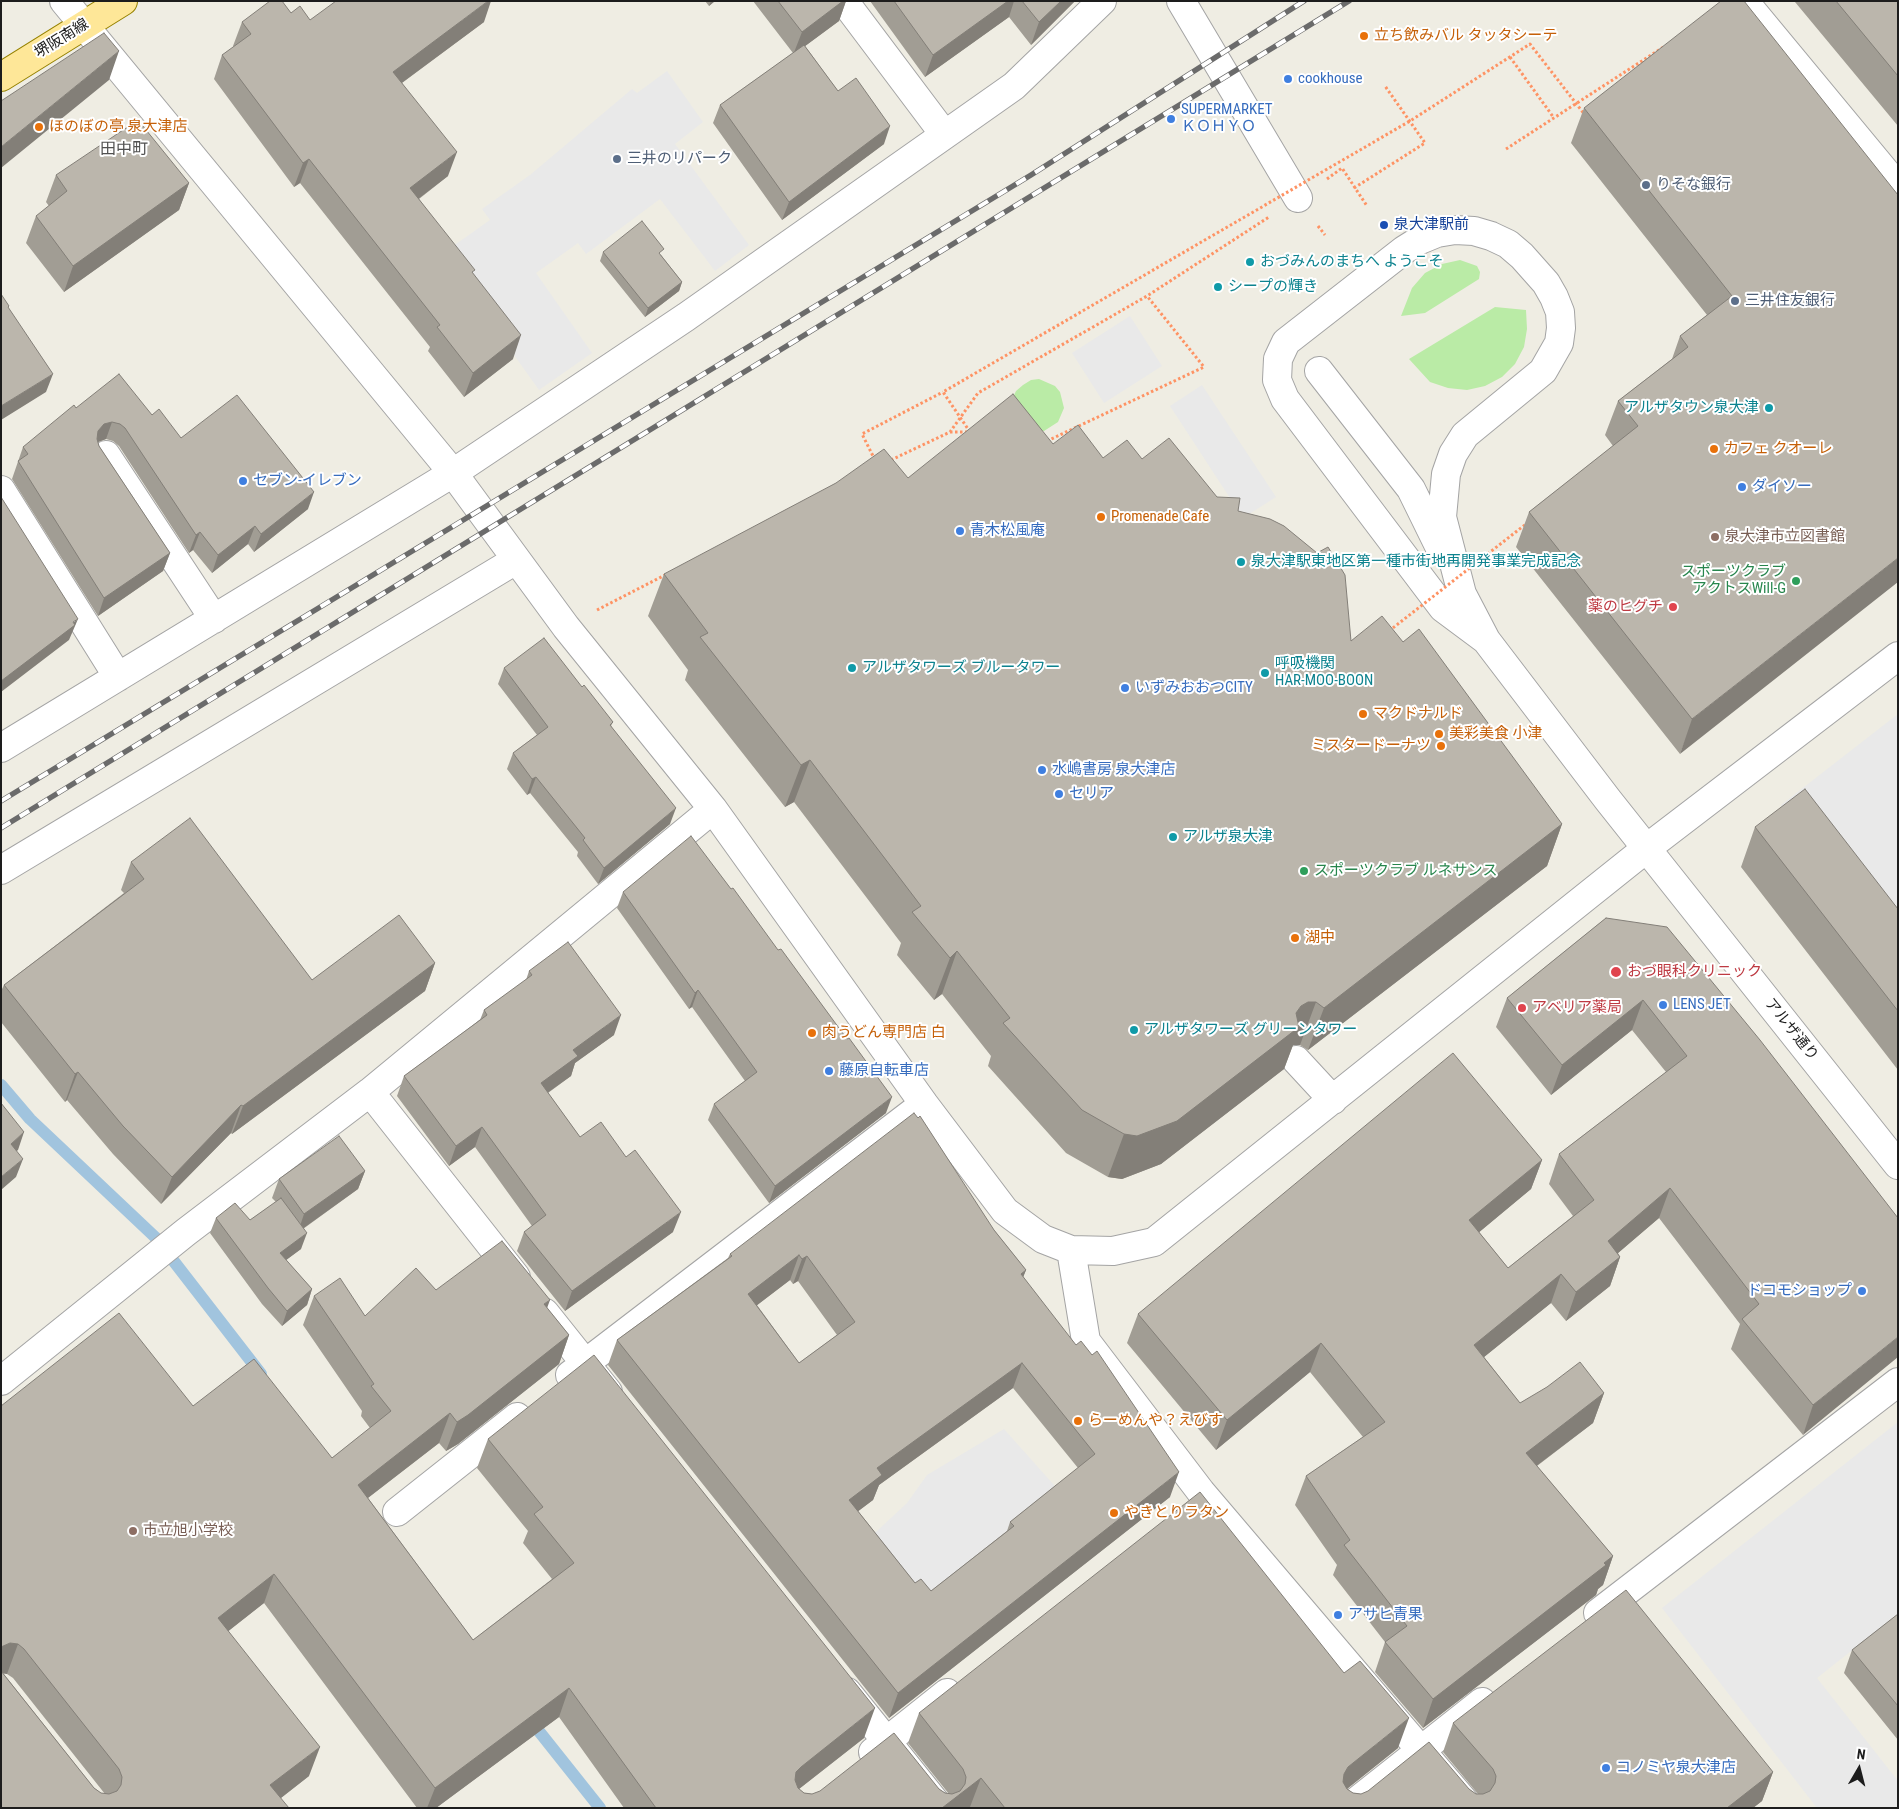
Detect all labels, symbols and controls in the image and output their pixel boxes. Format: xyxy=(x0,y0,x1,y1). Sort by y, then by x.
street label: 堺阪南線 xyxy=(32,15,92,63)
place label: 立ち飲みバル タッタシーテ xyxy=(1374,27,1557,45)
marker: 立ち飲みバル タッタシーテ xyxy=(1358,30,1370,42)
place label: cookhouse xyxy=(1298,70,1363,88)
marker: cookhouse xyxy=(1282,73,1294,85)
place label: SUPERMARKET ＫＯＨＹＯ xyxy=(1181,101,1273,136)
marker: SUPERMARKET ＫＯＨＹＯ xyxy=(1165,113,1177,125)
place label: ほのぼの亭 泉大津店 xyxy=(49,118,187,136)
marker: ほのぼの亭 泉大津店 xyxy=(33,121,45,133)
district label: 田中町 xyxy=(100,140,148,160)
place label: 三井のリパーク xyxy=(627,150,732,168)
marker: 三井のリパーク xyxy=(611,153,623,165)
place label: りそな銀行 xyxy=(1656,176,1731,194)
marker: りそな銀行 xyxy=(1640,179,1652,191)
place label: 泉大津駅前 xyxy=(1394,216,1469,234)
marker: 泉大津駅前 xyxy=(1378,219,1390,231)
place label: おづみんのまちへ ようこそ xyxy=(1260,253,1443,271)
marker: おづみんのまちへ ようこそ xyxy=(1244,256,1256,268)
place label: シープの輝き xyxy=(1228,278,1318,296)
marker: シープの輝き xyxy=(1212,281,1224,293)
place label: 三井住友銀行 xyxy=(1745,292,1835,310)
marker: 三井住友銀行 xyxy=(1729,295,1741,307)
place label: アルザタウン泉大津 xyxy=(1624,399,1759,417)
marker: アルザタウン泉大津 xyxy=(1763,402,1775,414)
place label: カフェ クオーレ xyxy=(1724,440,1832,458)
marker: カフェ クオーレ xyxy=(1708,443,1720,455)
place label: セブン-イレブン xyxy=(253,472,362,490)
marker: セブン-イレブン xyxy=(237,475,249,487)
place label: ダイソー xyxy=(1752,478,1812,496)
marker: ダイソー xyxy=(1736,481,1748,493)
place label: Promenade Cafe xyxy=(1111,508,1209,526)
marker: Promenade Cafe xyxy=(1095,511,1107,523)
place label: 青木松風庵 xyxy=(970,522,1045,540)
marker: 青木松風庵 xyxy=(954,525,966,537)
place label: 泉大津市立図書館 xyxy=(1725,528,1845,546)
marker: 泉大津市立図書館 xyxy=(1709,531,1721,543)
place label: 泉大津駅東地区第一種市街地再開発事業完成記念 xyxy=(1251,553,1581,571)
marker: 泉大津駅東地区第一種市街地再開発事業完成記念 xyxy=(1235,556,1247,568)
place label: スポーツクラブ アクトスWill-G xyxy=(1681,563,1786,598)
marker: スポーツクラブ アクトスWill-G xyxy=(1790,575,1802,587)
place label: 薬のヒグチ xyxy=(1588,598,1663,616)
marker: 薬のヒグチ xyxy=(1667,601,1679,613)
place label: 呼吸機関 HAR-MOO-BOON xyxy=(1275,655,1373,690)
place label: アルザタワーズ ブルータワー xyxy=(862,659,1060,677)
marker: アルザタワーズ ブルータワー xyxy=(846,662,858,674)
marker: 呼吸機関 HAR-MOO-BOON xyxy=(1259,667,1271,679)
place label: いずみおおつCITY xyxy=(1135,679,1253,697)
marker: いずみおおつCITY xyxy=(1119,682,1131,694)
place label: マクドナルド xyxy=(1373,705,1463,723)
marker: マクドナルド xyxy=(1357,708,1369,720)
place label: 美彩美食 小津 xyxy=(1449,725,1542,743)
marker: 美彩美食 小津 xyxy=(1433,728,1445,740)
place label: ミスタードーナツ xyxy=(1311,737,1431,755)
marker: ミスタードーナツ xyxy=(1435,740,1447,752)
place label: 水嶋書房 泉大津店 xyxy=(1052,761,1175,779)
marker: 水嶋書房 泉大津店 xyxy=(1036,764,1048,776)
place label: セリア xyxy=(1069,785,1114,803)
marker: セリア xyxy=(1053,788,1065,800)
place label: アルザ泉大津 xyxy=(1183,828,1273,846)
marker: アルザ泉大津 xyxy=(1167,831,1179,843)
place label: スポーツクラブ ルネサンス xyxy=(1314,862,1497,880)
marker: スポーツクラブ ルネサンス xyxy=(1298,865,1310,877)
place label: 湖中 xyxy=(1305,929,1335,947)
marker: 湖中 xyxy=(1289,932,1301,944)
place label: おづ眼科クリニック xyxy=(1627,963,1762,981)
marker: おづ眼科クリニック xyxy=(1609,965,1623,979)
street label: アルザ通り xyxy=(1760,995,1822,1065)
place label: LENS JET xyxy=(1673,996,1731,1014)
place label: アベリア薬局 xyxy=(1532,999,1622,1017)
marker: LENS JET xyxy=(1657,999,1669,1011)
marker: アベリア薬局 xyxy=(1516,1002,1528,1014)
place label: アルザタワーズ グリーンタワー xyxy=(1144,1021,1357,1039)
place label: 肉うどん専門店 白 xyxy=(822,1024,945,1042)
marker: アルザタワーズ グリーンタワー xyxy=(1128,1024,1140,1036)
marker: 肉うどん専門店 白 xyxy=(806,1027,818,1039)
place label: 藤原自転車店 xyxy=(839,1062,929,1080)
marker: 藤原自転車店 xyxy=(823,1065,835,1077)
place label: ドコモショップ xyxy=(1747,1282,1852,1300)
marker: ドコモショップ xyxy=(1856,1285,1868,1297)
place label: らーめんや？えびす xyxy=(1088,1412,1223,1430)
marker: らーめんや？えびす xyxy=(1072,1415,1084,1427)
place label: やきとりラタン xyxy=(1124,1504,1229,1522)
marker: やきとりラタン xyxy=(1108,1507,1120,1519)
place label: 市立旭小学校 xyxy=(143,1522,233,1540)
marker: 市立旭小学校 xyxy=(127,1525,139,1537)
place label: アサヒ青果 xyxy=(1348,1606,1423,1624)
marker: アサヒ青果 xyxy=(1332,1609,1344,1621)
north arrow xyxy=(1834,1744,1884,1794)
text: N xyxy=(1856,1746,1866,1763)
place label: コノミヤ泉大津店 xyxy=(1616,1759,1736,1777)
marker: コノミヤ泉大津店 xyxy=(1600,1762,1612,1774)

